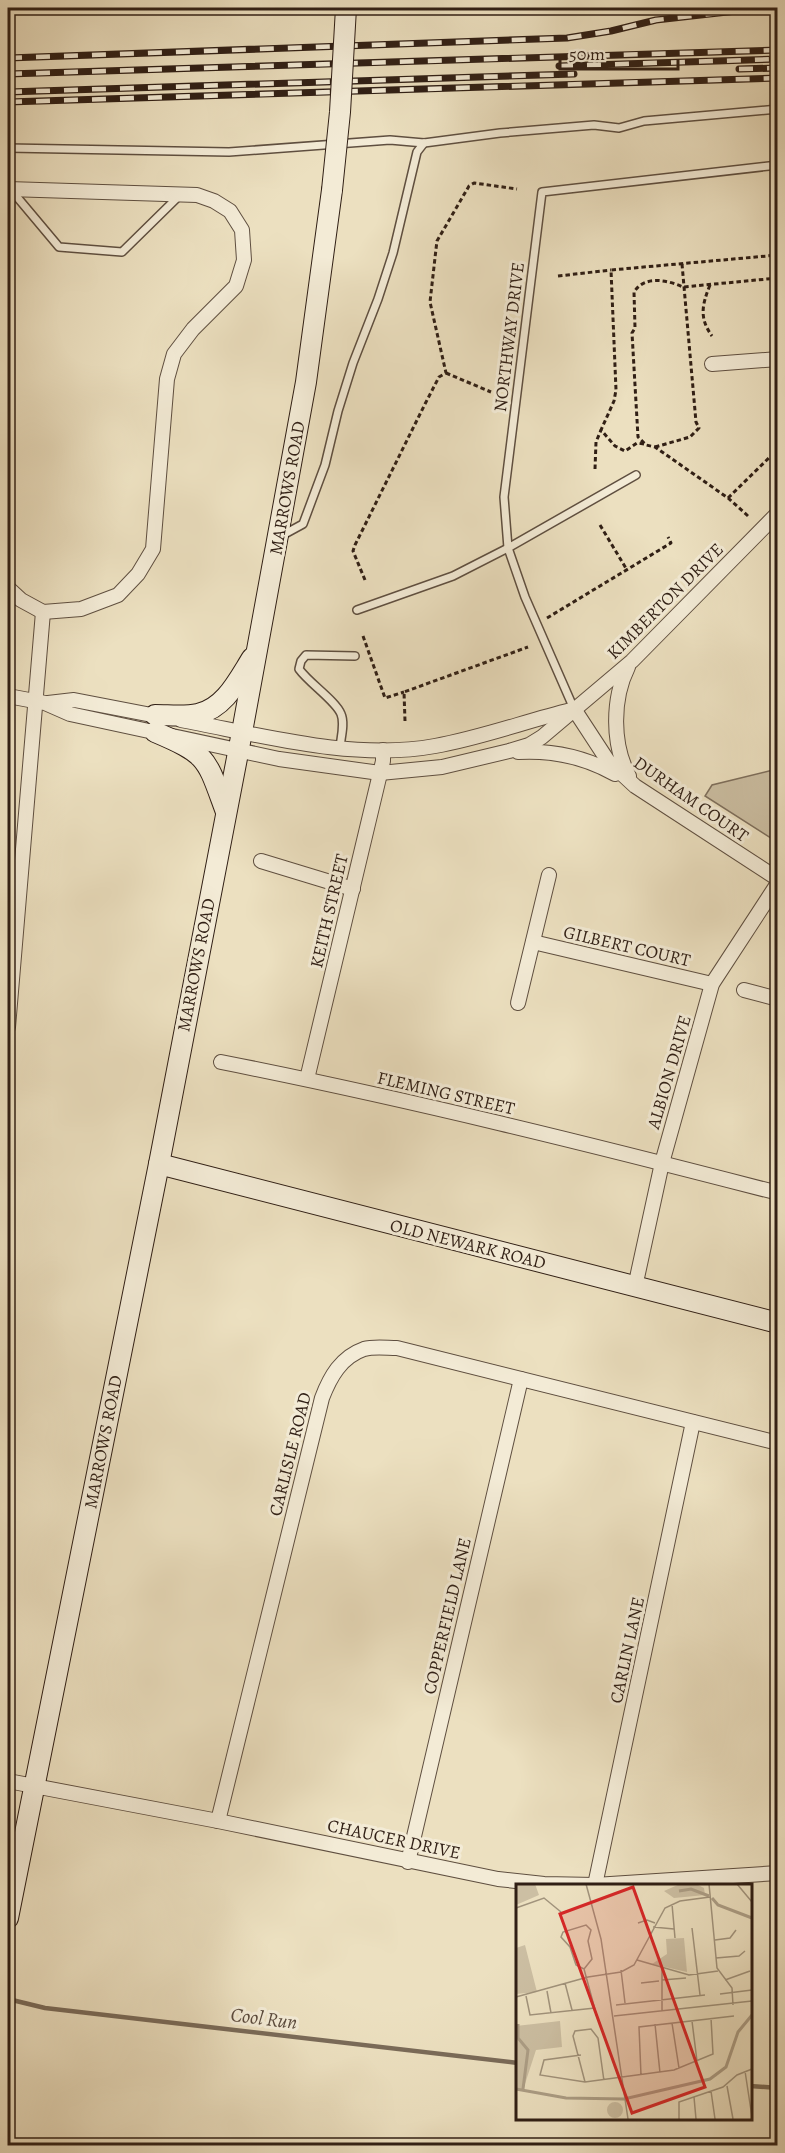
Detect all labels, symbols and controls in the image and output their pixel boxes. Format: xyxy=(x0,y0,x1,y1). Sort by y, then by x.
scale bar xyxy=(560,33,678,71)
text: 50 m xyxy=(569,42,605,66)
street label: NORTHWAY DRIVE xyxy=(488,261,530,413)
street label: MARROWS ROAD xyxy=(263,419,311,557)
street label: KIMBERTON DRIVE xyxy=(601,537,729,665)
street label: DURHAM COURT xyxy=(629,750,753,848)
street label: KEITH STREET xyxy=(304,851,354,970)
street label: MARROWS ROAD xyxy=(171,896,221,1034)
street label: GILBERT COURT xyxy=(561,920,693,972)
street label: ALBION DRIVE xyxy=(641,1012,697,1133)
street label: FLEMING STREET xyxy=(375,1066,517,1121)
street label: OLD NEWARK ROAD xyxy=(388,1213,548,1275)
street label: MARROWS ROAD xyxy=(78,1373,128,1511)
street label: CARLISLE ROAD xyxy=(263,1390,317,1518)
street label: COPPERFIELD LANE xyxy=(417,1535,477,1697)
street label: CARLIN LANE xyxy=(604,1595,650,1705)
street label: CHAUCER DRIVE xyxy=(325,1813,463,1865)
inset map xyxy=(516,1884,752,2120)
water label: Cool Run xyxy=(229,2001,299,2036)

